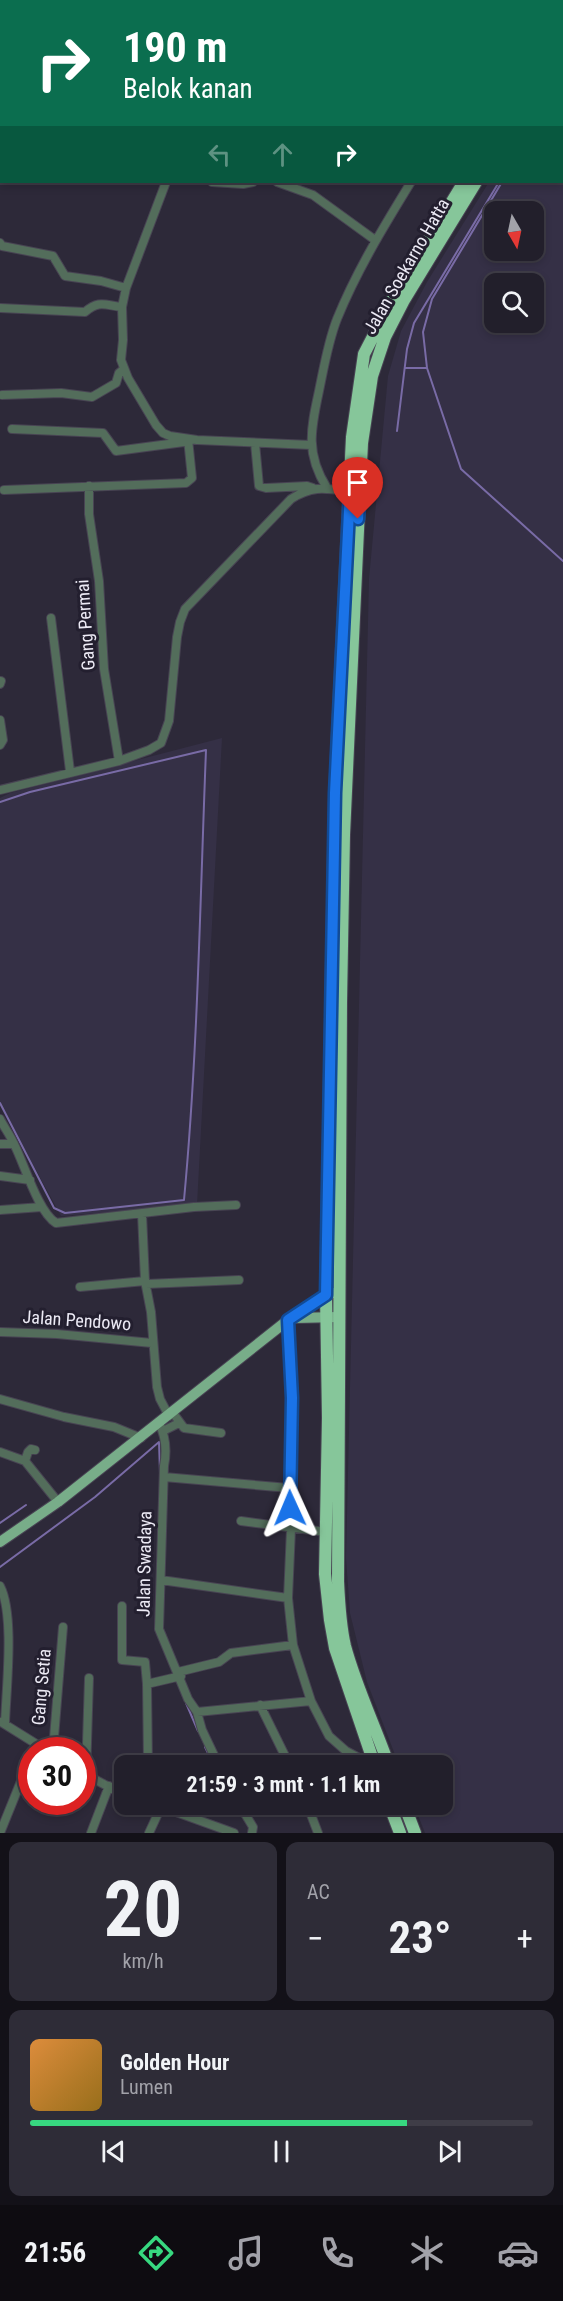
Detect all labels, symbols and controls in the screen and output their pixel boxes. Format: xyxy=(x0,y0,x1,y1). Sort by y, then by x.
text: 190 m xyxy=(123,23,228,72)
icon: right xyxy=(24,24,102,102)
text: Belok kanan xyxy=(123,73,253,105)
icon: left xyxy=(203,138,236,171)
icon: ahead xyxy=(266,138,299,171)
icon: right xyxy=(329,138,362,171)
street label: Jalan Soekarno Hatta xyxy=(359,195,453,337)
north arrow xyxy=(484,201,544,261)
map controls xyxy=(484,201,544,333)
button: search xyxy=(484,273,544,333)
pin xyxy=(332,457,383,519)
icon: arrive xyxy=(341,466,374,499)
street label: Gang Permai xyxy=(71,579,99,671)
street label: Jalan Pendowo xyxy=(22,1306,132,1334)
position arrow xyxy=(258,1476,322,1540)
street label: Jalan Swadaya xyxy=(133,1511,155,1617)
street label: Gang Setia xyxy=(27,1648,55,1726)
speed limit sign: 30 xyxy=(18,1737,96,1815)
text: 21:59 · 3 mnt · 1.1 km xyxy=(187,1772,380,1797)
text: 20 xyxy=(104,1864,182,1955)
text: AC xyxy=(307,1880,330,1904)
text: 23° xyxy=(389,1911,452,1964)
text: − xyxy=(307,1919,324,1958)
text: + xyxy=(517,1919,533,1958)
text: km/h xyxy=(122,1949,164,1973)
text: Golden Hour xyxy=(120,2050,229,2075)
text: Lumen xyxy=(120,2075,173,2099)
icon: previous xyxy=(97,2135,130,2168)
icon: pause xyxy=(265,2135,298,2168)
icon: next xyxy=(433,2135,466,2168)
icon: directions xyxy=(135,2232,177,2274)
icon: music xyxy=(225,2232,267,2274)
icon: phone xyxy=(316,2232,358,2274)
icon: climate xyxy=(406,2232,448,2274)
icon: car xyxy=(497,2232,539,2274)
text: 21:56 xyxy=(24,2237,86,2269)

